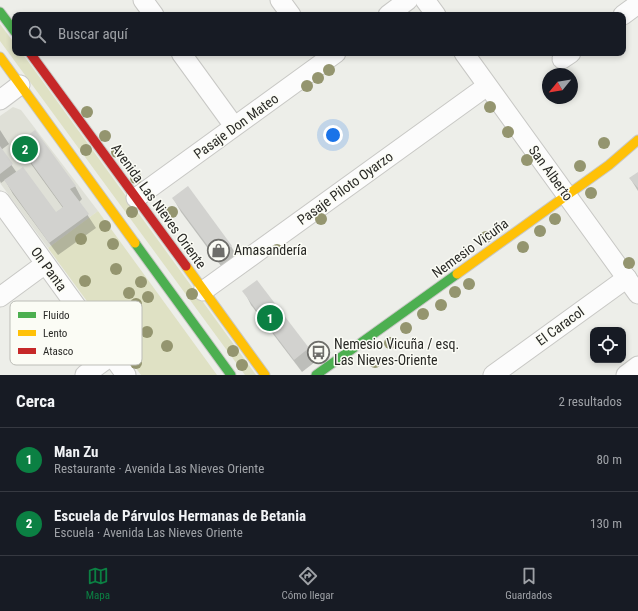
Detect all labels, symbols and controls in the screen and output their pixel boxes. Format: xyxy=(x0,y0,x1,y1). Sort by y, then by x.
search box xyxy=(12,12,626,56)
icon: search xyxy=(26,23,48,45)
text: Buscar aquí xyxy=(58,25,128,43)
north arrow xyxy=(542,68,578,104)
street label: Pasaje Don Mateo xyxy=(191,90,281,162)
your location xyxy=(323,125,343,145)
pin: 2 xyxy=(12,134,38,164)
street label: Avenida Las Nieves Oriente xyxy=(108,140,210,272)
street label: San Alberto xyxy=(526,142,576,204)
street label: Pasaje Piloto Oyarzo xyxy=(294,148,396,228)
street label: Nemesio Vicuña xyxy=(429,215,511,281)
shop icon: Amasandería xyxy=(205,237,231,263)
place label: Amasandería xyxy=(234,242,307,258)
street label: On Panta xyxy=(28,244,70,294)
legend xyxy=(10,301,142,365)
pin: 1 xyxy=(257,303,283,333)
street label: El Caracol xyxy=(533,303,587,349)
text: Fluido xyxy=(43,309,70,322)
text: Lento xyxy=(43,327,68,340)
map controls xyxy=(590,327,626,363)
button: locate xyxy=(590,327,626,363)
place label: Nemesio Vicuña / esq. Las Nieves-Oriente xyxy=(334,336,459,368)
bus stop icon: Nemesio Vicuña / esq. Las Nieves-Oriente xyxy=(305,339,331,365)
text: Atasco xyxy=(43,345,74,358)
text: Cerca xyxy=(16,391,55,411)
text: 2 resultados xyxy=(558,394,622,409)
text: Man Zu xyxy=(54,443,98,461)
text: 1 xyxy=(26,452,32,467)
text: 80 m xyxy=(596,452,622,467)
text: Restaurante · Avenida Las Nieves Oriente xyxy=(54,461,264,476)
text: Escuela de Párvulos Hermanas de Betania xyxy=(54,507,306,525)
text: 2 xyxy=(26,516,32,531)
text: 130 m xyxy=(590,516,622,531)
text: Escuela · Avenida Las Nieves Oriente xyxy=(54,525,243,540)
tab: Mapa xyxy=(86,565,110,602)
tab: Cómo llegar xyxy=(281,565,334,602)
tab: Guardados xyxy=(505,565,552,602)

